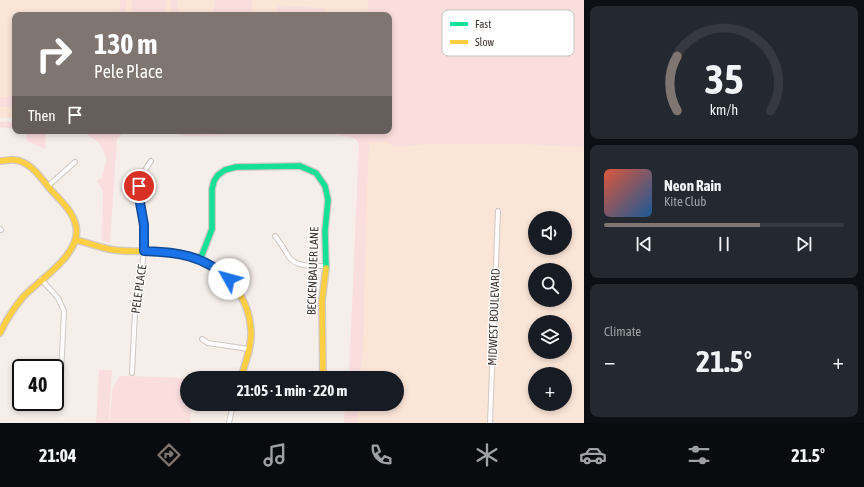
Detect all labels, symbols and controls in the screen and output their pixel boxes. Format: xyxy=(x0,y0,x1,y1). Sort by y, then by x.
legend xyxy=(442,10,574,56)
text: Fast xyxy=(475,18,491,30)
icon: right xyxy=(28,28,80,80)
text: 130 m xyxy=(94,28,157,60)
text: Slow xyxy=(475,36,494,48)
text: 35 xyxy=(704,54,744,102)
text: Pele Place xyxy=(94,61,163,82)
text: km/h xyxy=(710,101,738,117)
icon: arrive xyxy=(64,104,86,126)
text: Then xyxy=(28,107,56,124)
pin xyxy=(122,169,156,203)
icon: arrive xyxy=(128,175,150,197)
text: Neon Rain xyxy=(664,177,721,194)
text: Kite Club xyxy=(664,194,706,209)
map controls xyxy=(528,211,572,411)
button: sound xyxy=(528,211,572,255)
street label: BECKENBAUER LANE xyxy=(304,227,322,315)
icon: previous xyxy=(633,233,655,255)
icon: pause xyxy=(713,233,735,255)
icon: next xyxy=(793,233,815,255)
position arrow xyxy=(208,258,250,300)
button: search xyxy=(528,263,572,307)
street label: PELE PLACE xyxy=(129,264,149,314)
street label: MIDWEST BOULEVARD xyxy=(485,268,503,366)
button: layers xyxy=(528,315,572,359)
text: Climate xyxy=(604,324,641,339)
text: 21.5° xyxy=(696,344,752,378)
text: − xyxy=(604,348,615,374)
text: + xyxy=(833,348,844,374)
speed limit sign: 40 xyxy=(12,359,64,411)
button: + xyxy=(528,367,572,411)
text: 21:05 · 1 min · 220 m xyxy=(237,382,347,399)
icon: directions xyxy=(155,441,183,469)
icon: music xyxy=(261,441,289,469)
icon: phone xyxy=(367,441,395,469)
icon: climate xyxy=(473,441,501,469)
icon: car xyxy=(579,441,607,469)
icon: filters xyxy=(685,441,713,469)
text: 21:04 xyxy=(39,445,76,466)
text: 21.5° xyxy=(791,445,825,466)

